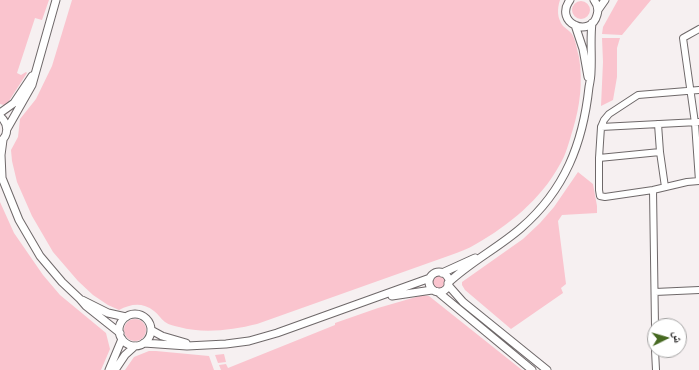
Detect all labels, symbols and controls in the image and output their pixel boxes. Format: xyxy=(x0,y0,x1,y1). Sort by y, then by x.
north arrow xyxy=(647,318,687,358)
text: ش xyxy=(670,331,685,343)

